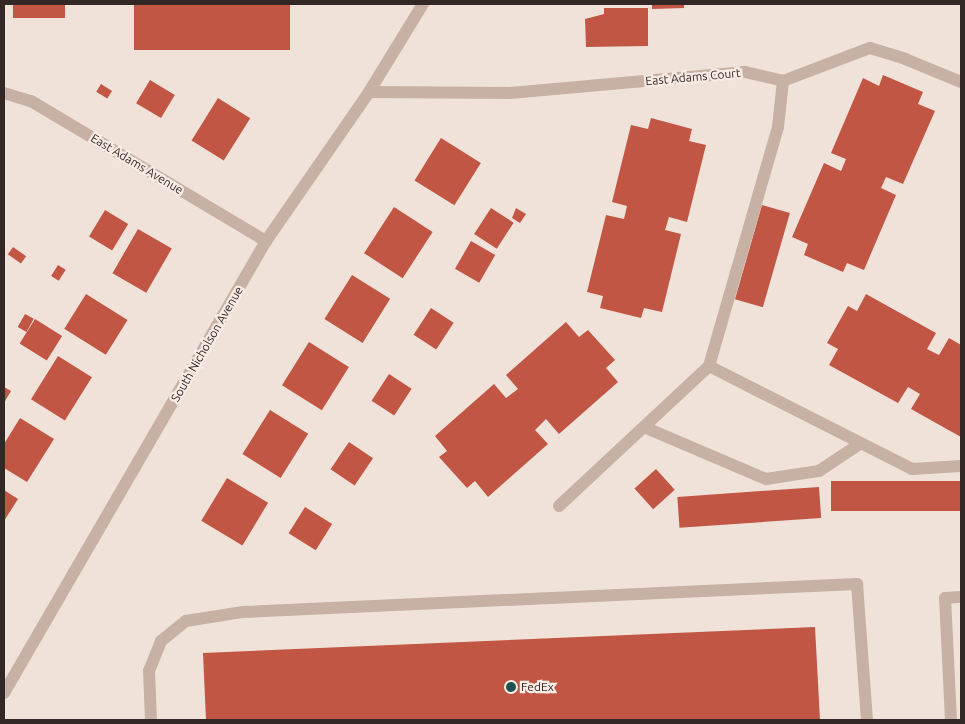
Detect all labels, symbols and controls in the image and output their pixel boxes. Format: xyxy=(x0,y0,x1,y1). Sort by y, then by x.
street label: East Adams Court xyxy=(645,66,741,88)
street label: East Adams Avenue xyxy=(88,131,186,197)
street label: South Nicholson Avenue xyxy=(168,284,246,404)
place label: FedEx xyxy=(521,680,554,694)
marker: FedEx xyxy=(505,681,517,693)

